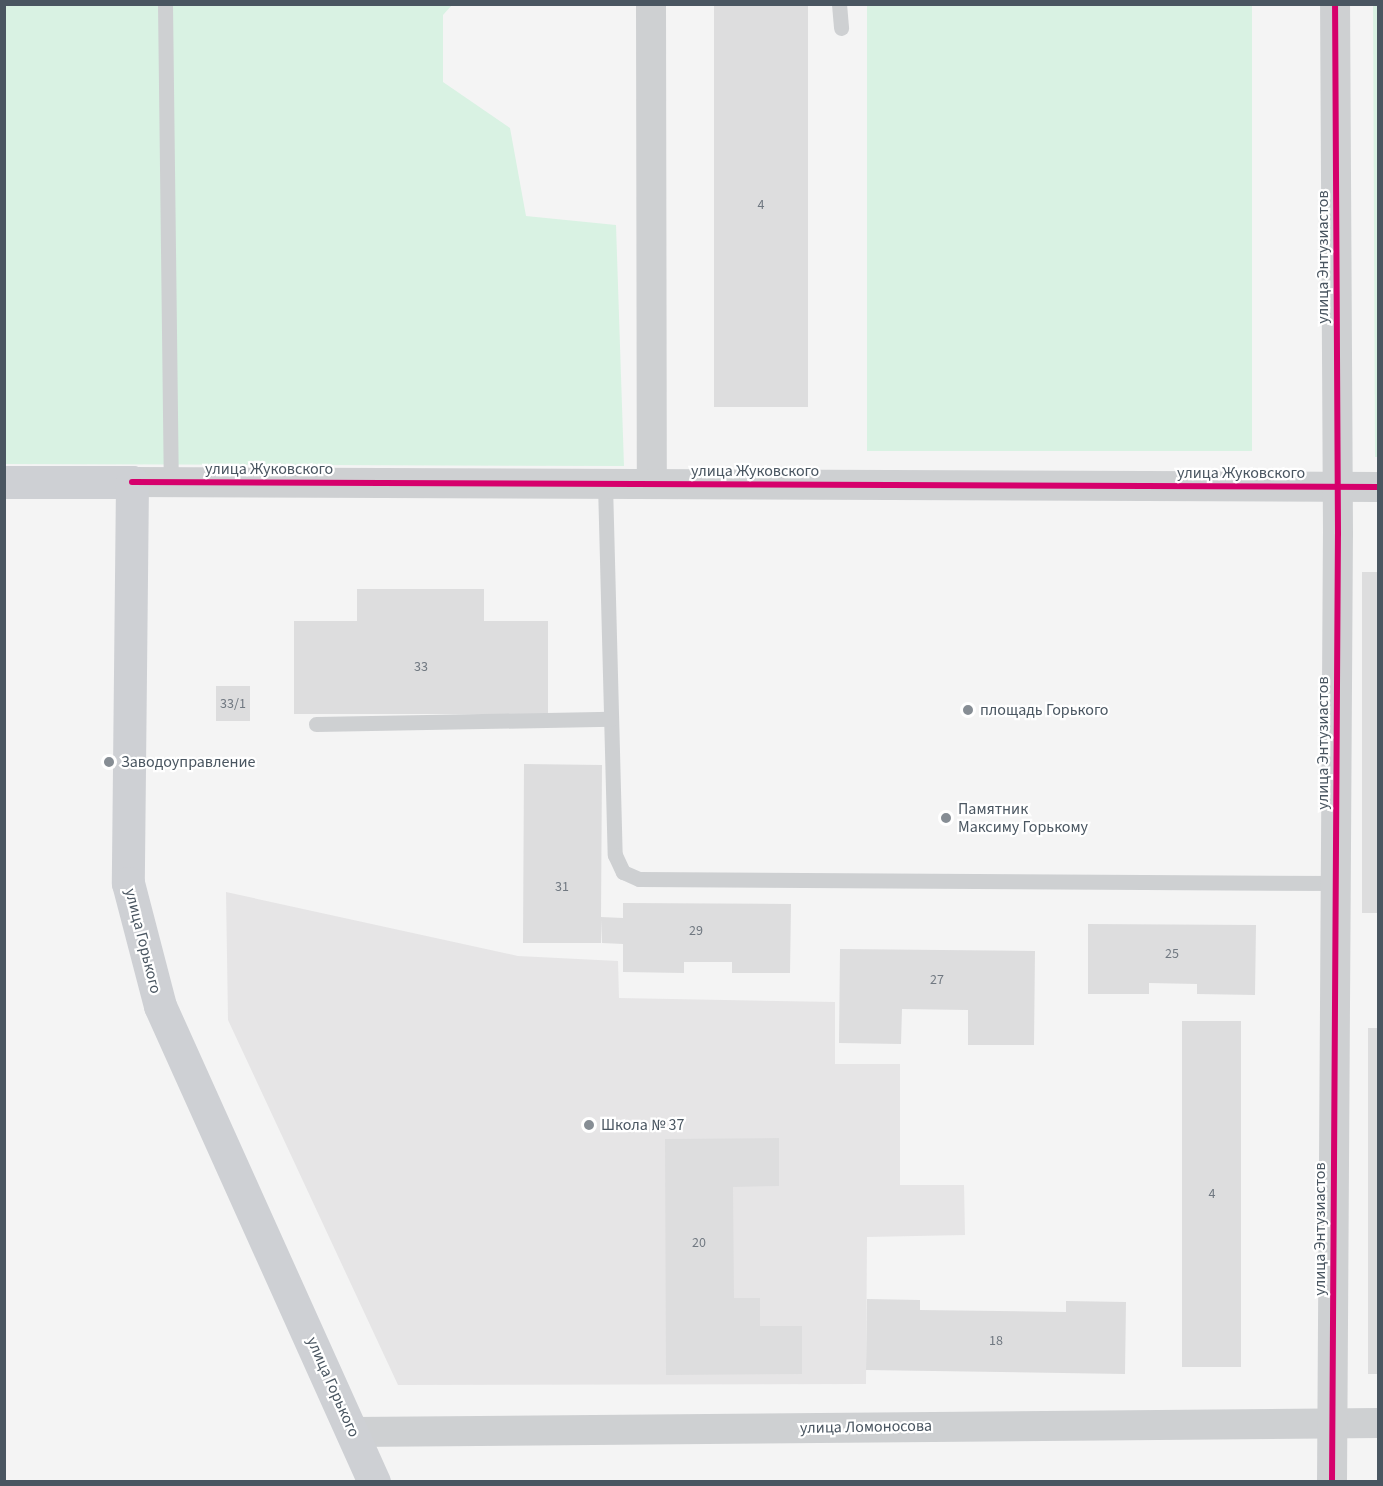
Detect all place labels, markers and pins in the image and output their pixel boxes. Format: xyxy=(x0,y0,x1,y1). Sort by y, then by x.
place label: площадь Горького xyxy=(980,700,1108,720)
marker: площадь Горького xyxy=(961,703,975,717)
place label: Заводоуправление xyxy=(121,752,255,772)
marker: Заводоуправление xyxy=(102,755,116,769)
place label: Памятник Максиму Горькому xyxy=(958,799,1088,837)
marker: Памятник Максиму Горькому xyxy=(939,811,953,825)
place label: Школа № 37 xyxy=(601,1115,684,1135)
marker: Школа № 37 xyxy=(582,1118,596,1132)

